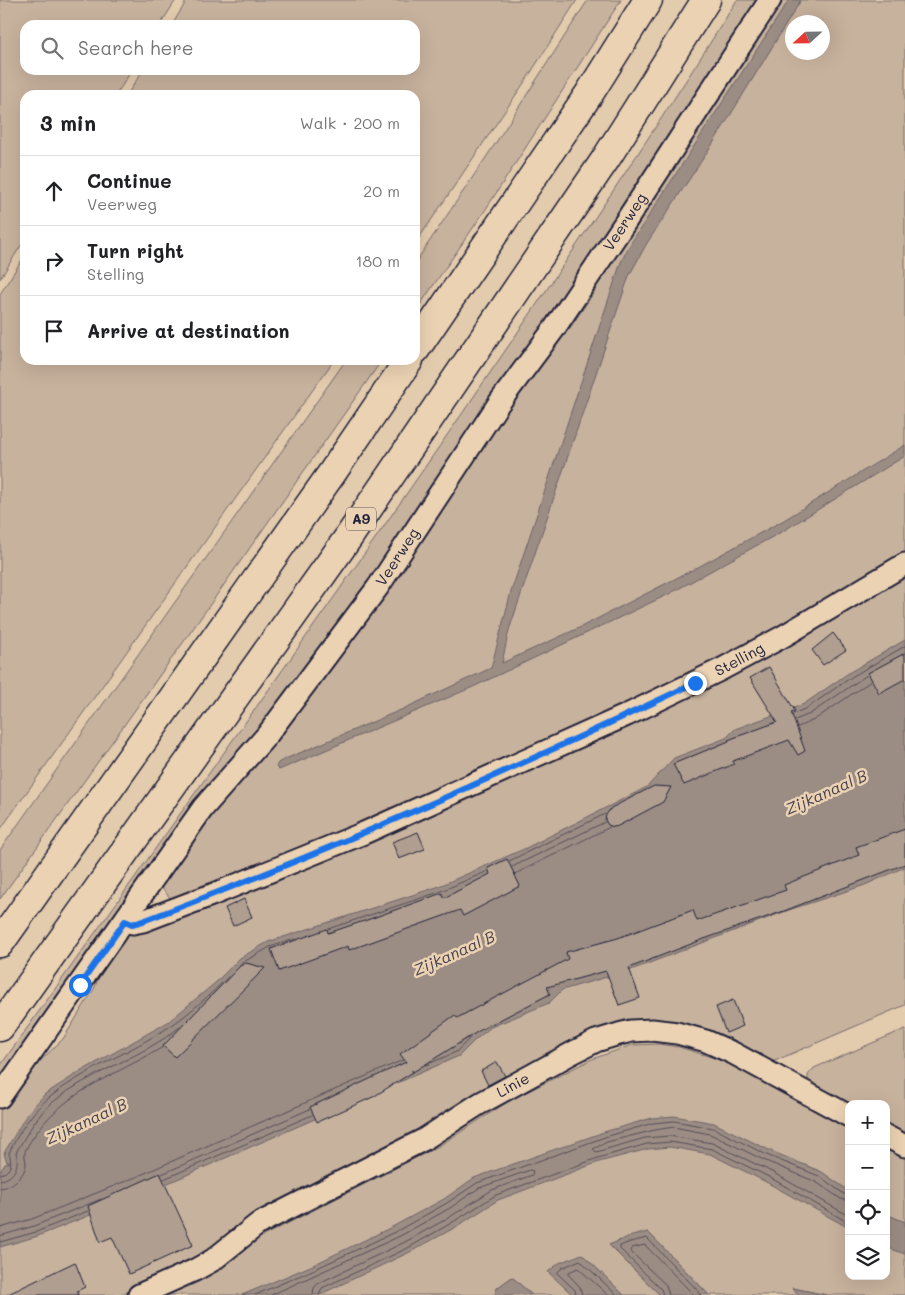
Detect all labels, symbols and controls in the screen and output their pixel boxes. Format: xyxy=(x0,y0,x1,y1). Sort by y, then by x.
north arrow xyxy=(785,15,830,60)
search box xyxy=(20,20,420,75)
icon: search xyxy=(38,34,66,62)
text: Search here xyxy=(78,35,194,60)
text: 3 min xyxy=(40,109,96,136)
text: Walk · 200 m xyxy=(300,112,400,133)
text: Continue xyxy=(87,168,172,193)
icon: ahead xyxy=(40,177,68,205)
text: 20 m xyxy=(363,180,400,201)
street label: Veerweg xyxy=(598,189,651,254)
text: Veerweg xyxy=(87,193,157,214)
text: Turn right xyxy=(87,238,184,263)
icon: right xyxy=(40,247,68,275)
text: 180 m xyxy=(355,250,400,271)
text: Stelling xyxy=(87,263,144,284)
icon: arrive xyxy=(40,317,68,345)
text: Arrive at destination xyxy=(87,318,290,343)
road number: A9 xyxy=(346,508,376,530)
street label: Veerweg xyxy=(370,524,423,589)
street label: Stelling xyxy=(711,637,768,680)
route end xyxy=(684,672,707,695)
water label: Zijkanaal B xyxy=(782,764,870,819)
water label: Zijkanaal B xyxy=(410,925,498,980)
route start xyxy=(69,974,92,997)
street label: Linie xyxy=(492,1067,533,1102)
water label: Zijkanaal B xyxy=(42,1093,130,1149)
map controls xyxy=(845,1100,890,1280)
button: + xyxy=(845,1100,890,1145)
button: − xyxy=(845,1145,890,1190)
button: locate xyxy=(845,1190,890,1235)
button: layers xyxy=(845,1235,890,1280)

